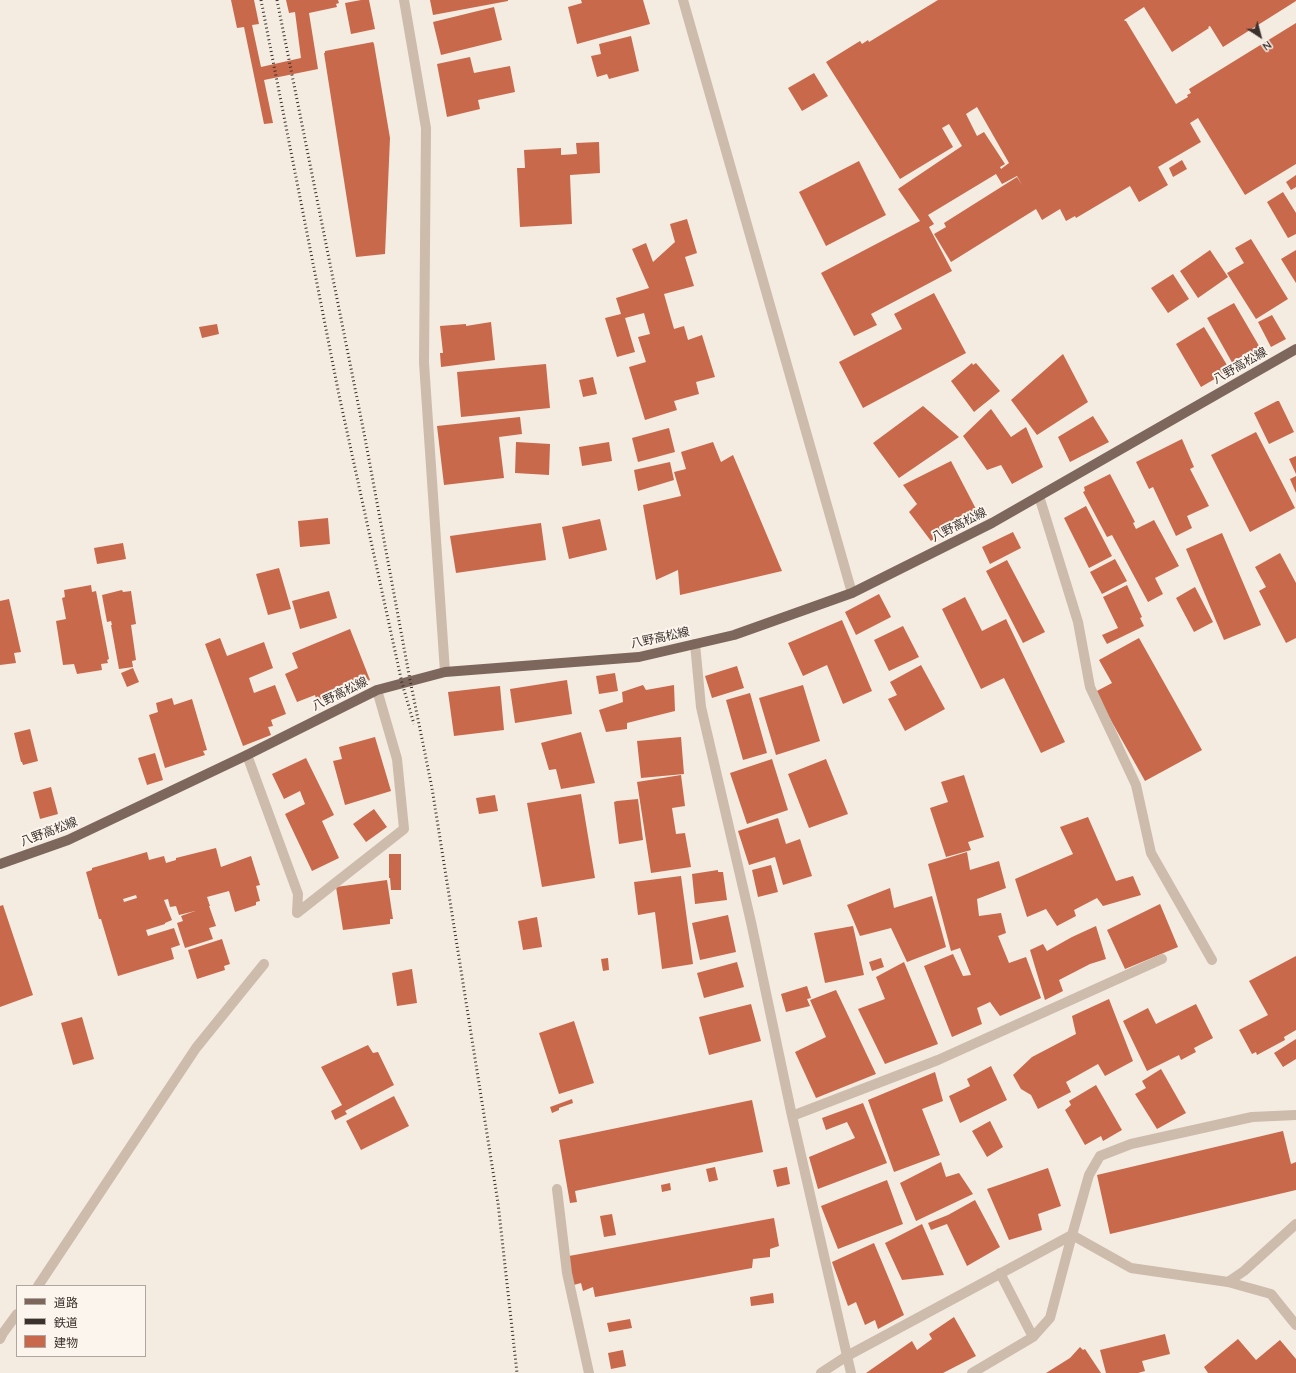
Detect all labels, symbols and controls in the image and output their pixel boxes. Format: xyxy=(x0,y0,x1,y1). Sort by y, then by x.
north arrow xyxy=(1240,16,1280,56)
text: N xyxy=(1260,38,1274,54)
street label: 八野高松線 xyxy=(1210,345,1270,387)
street label: 八野高松線 xyxy=(929,505,989,545)
street label: 八野高松線 xyxy=(629,625,691,651)
street label: 八野高松線 xyxy=(310,674,370,714)
street label: 八野高松線 xyxy=(18,815,80,849)
legend xyxy=(16,1285,146,1357)
text: 道路 xyxy=(54,1295,78,1310)
text: 鉄道 xyxy=(54,1315,78,1330)
text: 建物 xyxy=(54,1335,78,1350)

